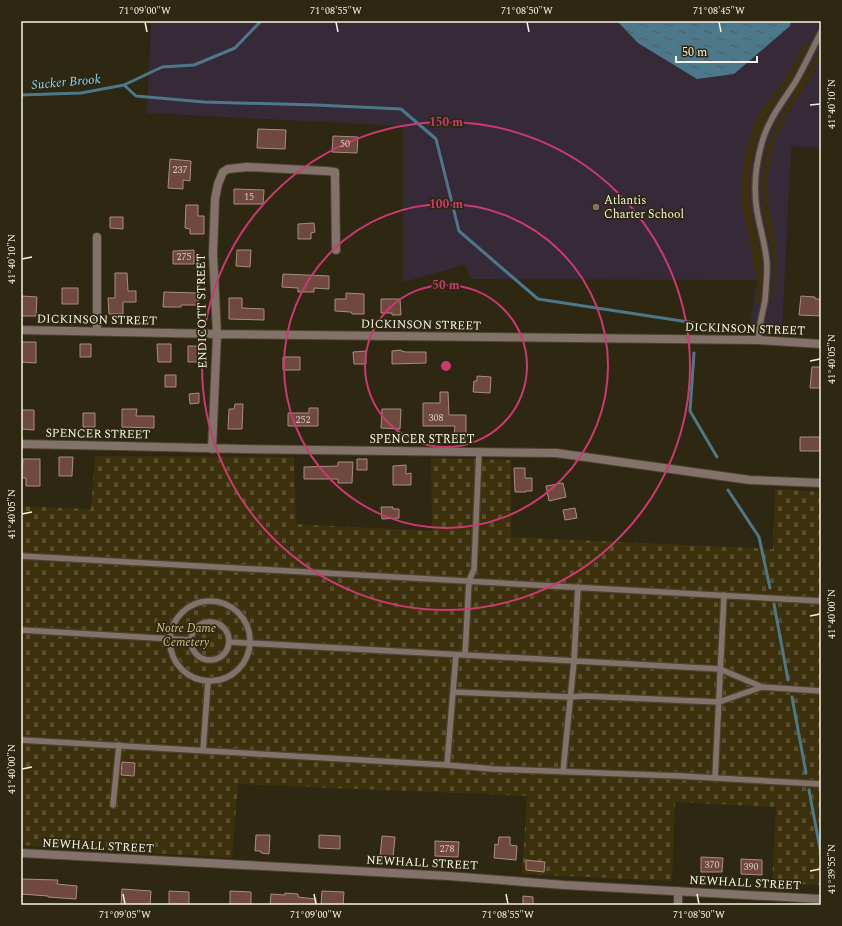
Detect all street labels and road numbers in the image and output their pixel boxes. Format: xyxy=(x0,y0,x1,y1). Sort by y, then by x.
street label: ENDICOTT STREET xyxy=(191,253,213,369)
street label: DICKINSON STREET xyxy=(37,309,157,331)
street label: DICKINSON STREET xyxy=(361,314,481,336)
street label: DICKINSON STREET xyxy=(685,317,805,341)
street label: SPENCER STREET xyxy=(45,424,151,444)
street label: SPENCER STREET xyxy=(369,430,475,449)
street label: NEWHALL STREET xyxy=(42,834,154,858)
street label: NEWHALL STREET xyxy=(366,851,478,875)
street label: NEWHALL STREET xyxy=(689,871,801,895)

